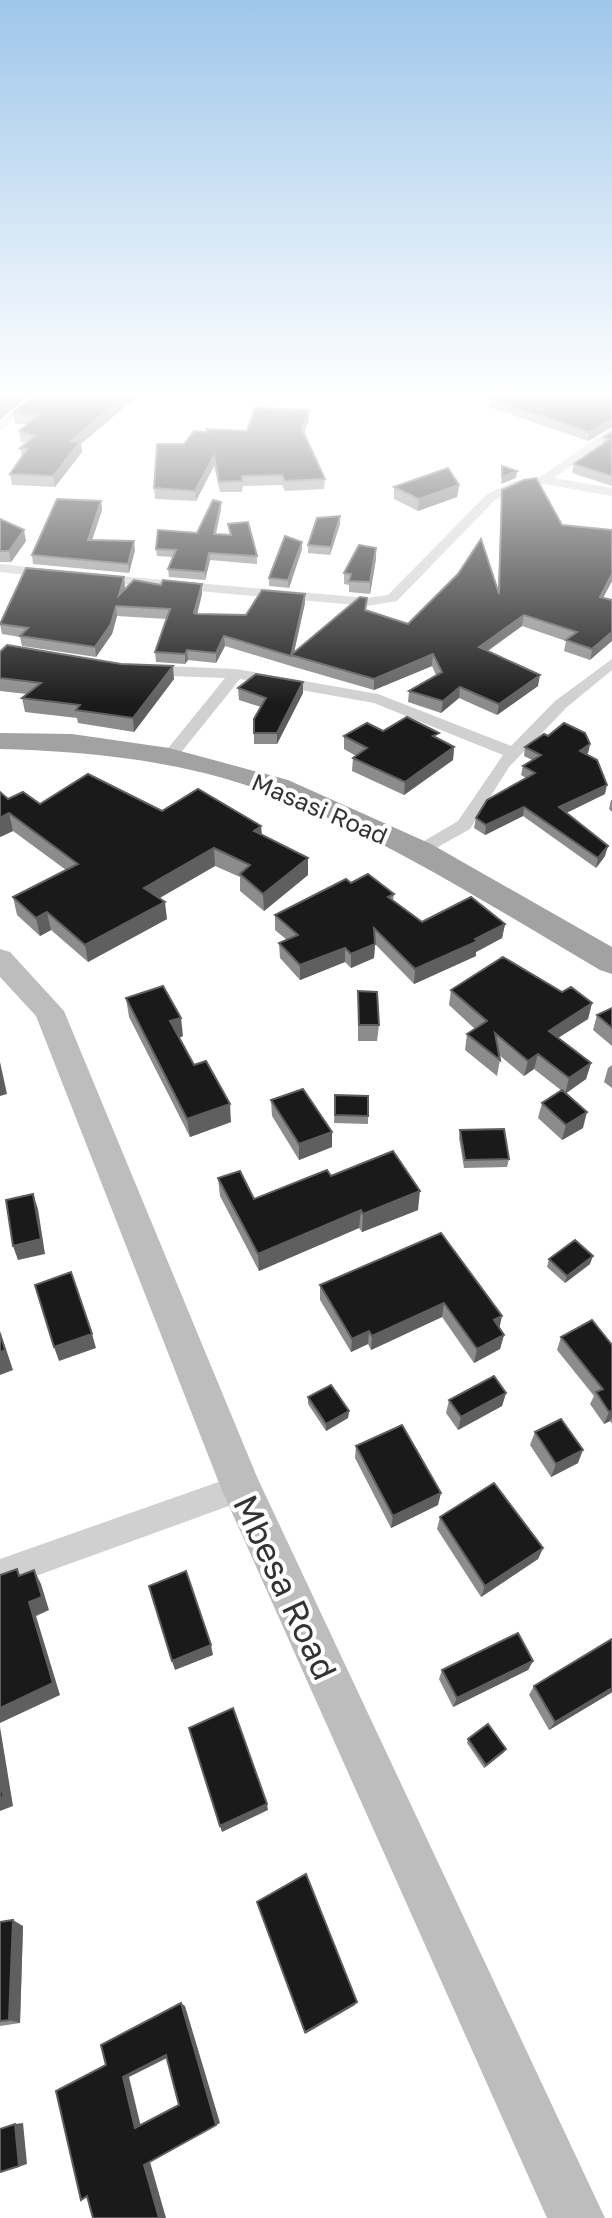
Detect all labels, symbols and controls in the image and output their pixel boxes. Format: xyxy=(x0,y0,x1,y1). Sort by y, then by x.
street label: Masasi Road xyxy=(248,766,392,850)
street label: Mbesa Road xyxy=(226,1488,346,1686)

